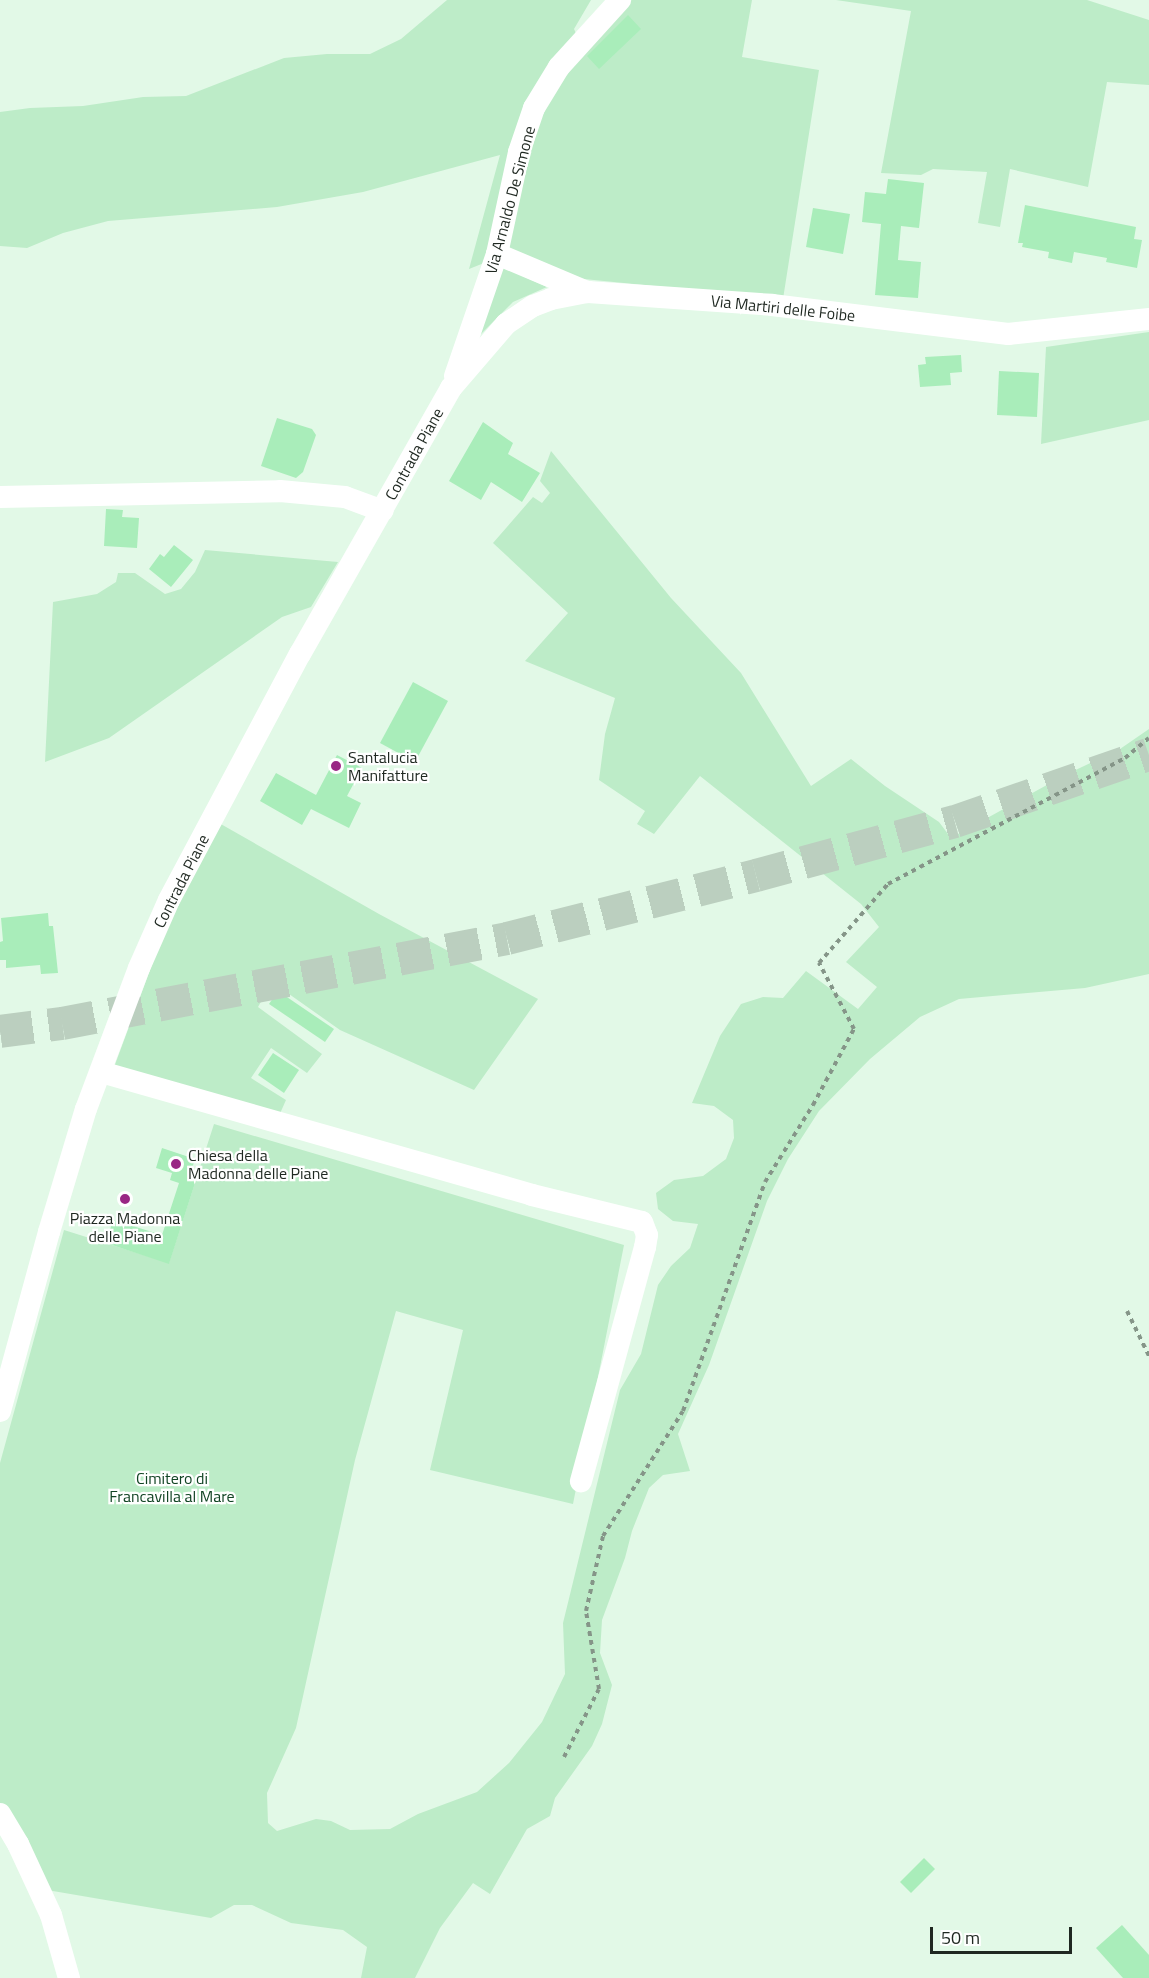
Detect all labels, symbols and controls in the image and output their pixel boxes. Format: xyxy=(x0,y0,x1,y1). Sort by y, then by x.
street label: Via Arnaldo De Simone xyxy=(481,124,539,276)
street label: Via Martiri delle Foibe xyxy=(710,291,856,325)
street label: Contrada Piane xyxy=(381,405,447,503)
place label: Santalucia Manifatture xyxy=(348,747,428,785)
marker: Santalucia Manifatture xyxy=(329,759,343,773)
street label: Contrada Piane xyxy=(149,831,213,931)
place label: Chiesa della Madonna delle Piane xyxy=(188,1145,328,1183)
marker: Chiesa della Madonna delle Piane xyxy=(169,1157,183,1171)
marker: Piazza Madonna delle Piane xyxy=(118,1192,132,1206)
place label: Piazza Madonna delle Piane xyxy=(70,1208,180,1246)
park label: Cimitero di Francavilla al Mare xyxy=(109,1468,235,1506)
scale bar xyxy=(933,1915,1076,1953)
text: 50 m xyxy=(941,1924,980,1951)

